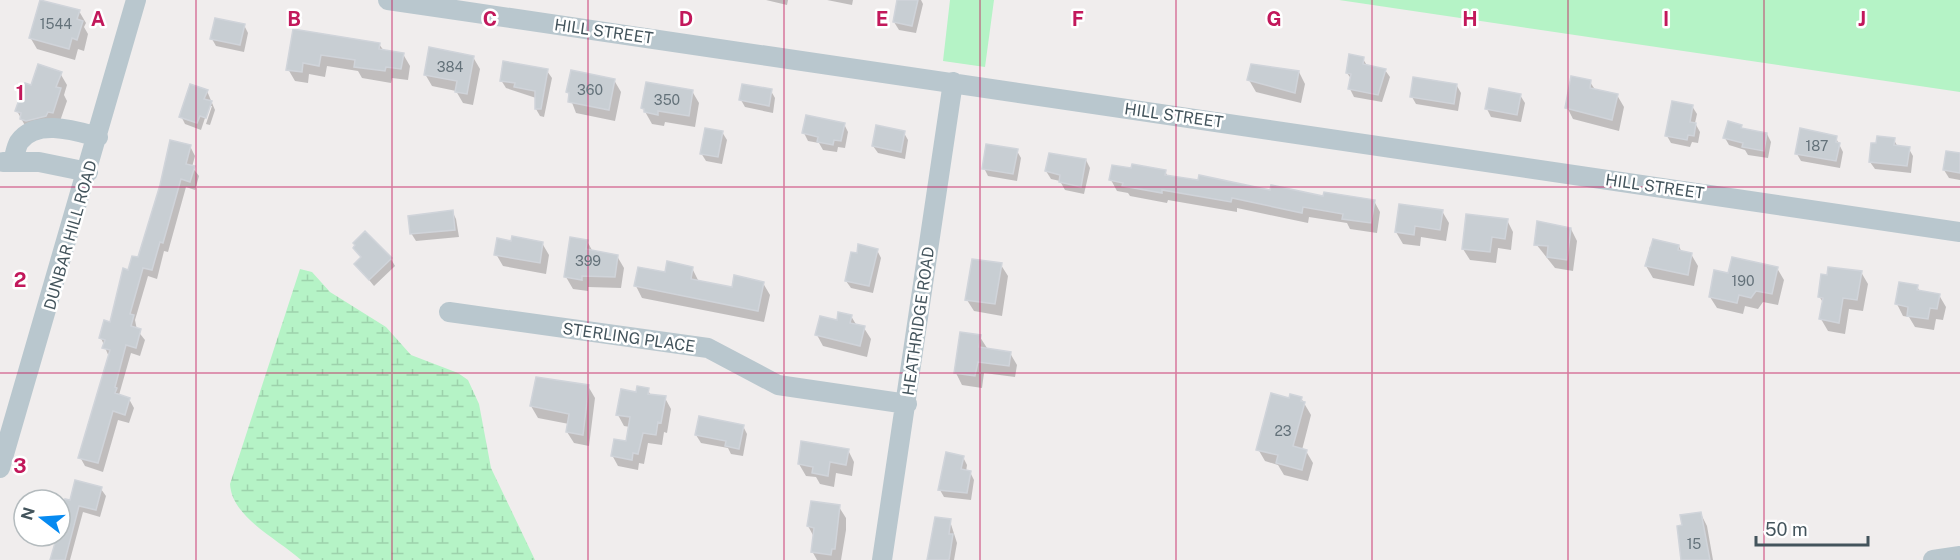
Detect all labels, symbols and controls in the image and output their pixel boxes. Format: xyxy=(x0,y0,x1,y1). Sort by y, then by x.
text: A xyxy=(91,7,105,31)
text: B xyxy=(287,7,301,31)
text: C xyxy=(483,7,497,31)
text: D xyxy=(679,7,693,31)
text: E xyxy=(876,7,888,31)
text: F xyxy=(1072,7,1084,31)
text: G xyxy=(1266,7,1282,31)
text: H xyxy=(1462,7,1478,31)
text: I xyxy=(1663,7,1669,31)
text: J xyxy=(1858,7,1866,31)
street label: HILL STREET xyxy=(553,15,655,48)
house number: 1544 xyxy=(40,16,72,32)
house number: 384 xyxy=(437,59,463,75)
text: 1 xyxy=(16,81,24,105)
house number: 360 xyxy=(577,82,603,98)
house number: 350 xyxy=(654,92,680,108)
street label: HILL STREET xyxy=(1123,99,1225,132)
house number: 187 xyxy=(1806,138,1828,154)
street label: DUNBAR HILL ROAD xyxy=(40,158,101,312)
street label: HILL STREET xyxy=(1604,170,1706,203)
street label: HEATHRIDGE ROAD xyxy=(899,245,938,397)
house number: 399 xyxy=(575,253,601,269)
text: 2 xyxy=(14,268,26,292)
house number: 190 xyxy=(1732,273,1754,289)
street label: STERLING PLACE xyxy=(561,319,696,356)
house number: 23 xyxy=(1274,423,1292,439)
text: 3 xyxy=(13,454,27,478)
north arrow xyxy=(12,488,72,548)
text: N xyxy=(17,505,39,523)
scale bar xyxy=(1756,509,1868,547)
text: 50 m xyxy=(1765,519,1808,540)
house number: 15 xyxy=(1687,536,1701,552)

